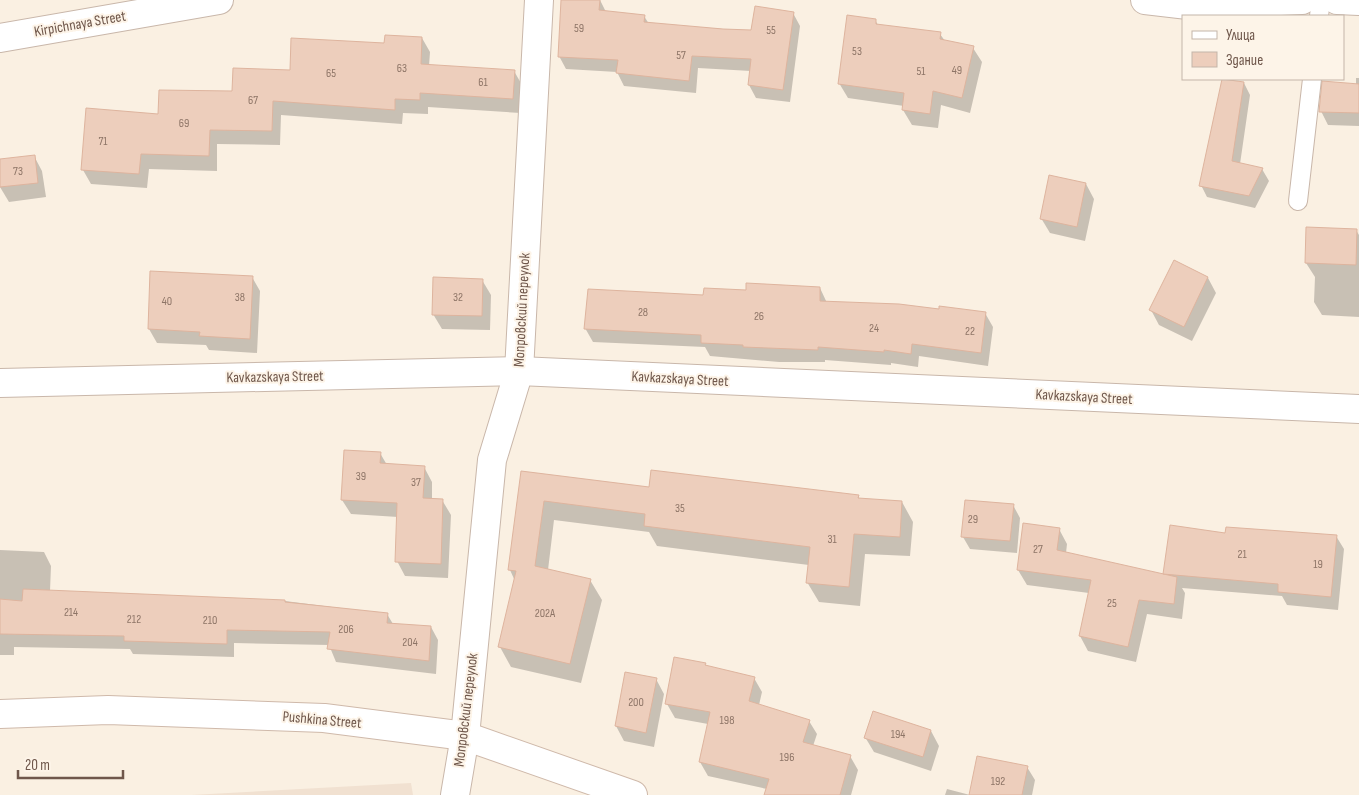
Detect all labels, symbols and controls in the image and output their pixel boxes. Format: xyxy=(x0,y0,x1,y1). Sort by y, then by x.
street label: Kirpichnaya Street xyxy=(33,7,128,41)
legend xyxy=(1182,15,1344,80)
house number: 59 xyxy=(574,21,584,36)
house number: 55 xyxy=(766,23,776,38)
text: Улица xyxy=(1226,26,1255,45)
house number: 53 xyxy=(852,44,862,59)
house number: 57 xyxy=(676,48,686,63)
text: Здание xyxy=(1226,51,1263,70)
house number: 63 xyxy=(397,61,407,76)
house number: 49 xyxy=(952,63,962,78)
house number: 51 xyxy=(916,64,926,79)
house number: 65 xyxy=(326,66,336,81)
house number: 61 xyxy=(478,75,489,90)
house number: 67 xyxy=(248,93,258,108)
house number: 69 xyxy=(179,116,189,131)
house number: 71 xyxy=(98,134,108,149)
house number: 73 xyxy=(13,164,23,179)
street label: Мопровский переулок xyxy=(510,252,534,368)
house number: 38 xyxy=(235,290,245,305)
house number: 32 xyxy=(453,290,463,305)
house number: 40 xyxy=(162,294,172,309)
house number: 28 xyxy=(638,305,648,320)
house number: 26 xyxy=(754,309,764,324)
house number: 24 xyxy=(869,321,879,336)
house number: 22 xyxy=(965,324,975,339)
street label: Kavkazskaya Street xyxy=(226,367,324,387)
street label: Kavkazskaya Street xyxy=(631,367,729,391)
street label: Kavkazskaya Street xyxy=(1035,385,1133,409)
house number: 39 xyxy=(356,469,366,484)
house number: 37 xyxy=(411,475,421,490)
house number: 35 xyxy=(675,501,685,516)
house number: 29 xyxy=(968,512,978,527)
house number: 31 xyxy=(827,532,837,547)
house number: 27 xyxy=(1033,542,1043,557)
house number: 21 xyxy=(1237,547,1247,562)
house number: 19 xyxy=(1313,557,1323,572)
house number: 25 xyxy=(1107,596,1117,611)
house number: 214 xyxy=(64,605,78,620)
house number: 202А xyxy=(535,606,556,621)
house number: 212 xyxy=(127,612,141,627)
house number: 210 xyxy=(203,613,217,628)
house number: 206 xyxy=(338,622,354,637)
house number: 204 xyxy=(402,635,418,650)
street label: Мопровский переулок xyxy=(450,652,482,768)
house number: 200 xyxy=(628,695,644,710)
street label: Pushkina Street xyxy=(282,707,363,733)
house number: 198 xyxy=(720,713,734,728)
house number: 194 xyxy=(891,727,905,742)
scale bar xyxy=(18,748,122,780)
house number: 196 xyxy=(780,750,794,765)
text: 20 m xyxy=(25,756,50,775)
house number: 192 xyxy=(991,774,1005,789)

